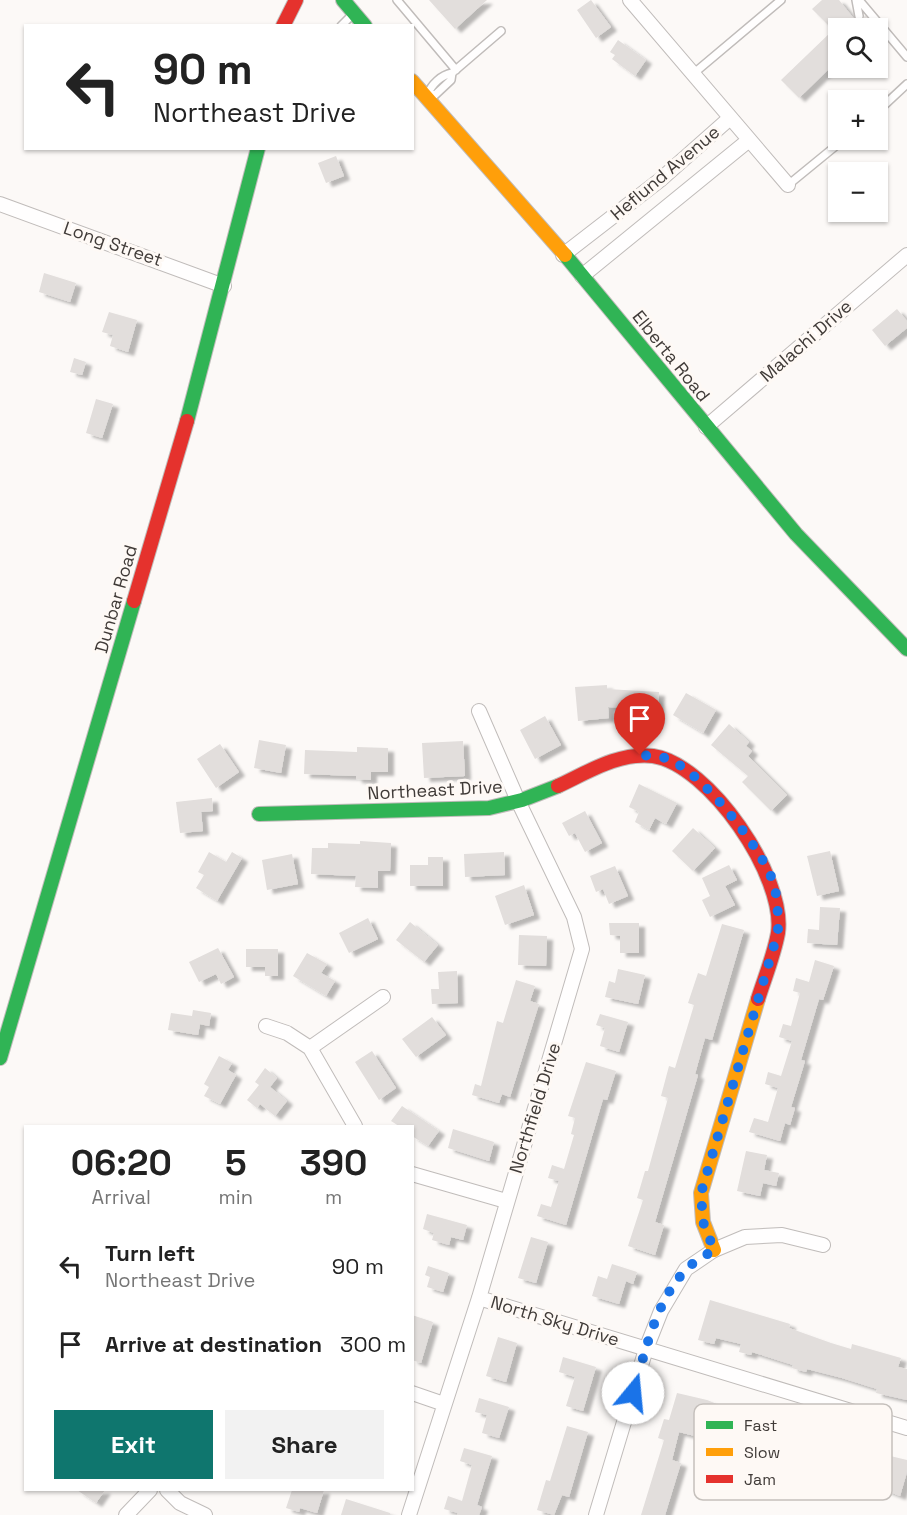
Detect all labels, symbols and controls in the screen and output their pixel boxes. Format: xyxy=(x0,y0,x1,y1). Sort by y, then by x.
map controls xyxy=(828,18,888,222)
button: search xyxy=(828,18,888,78)
text: 90 m xyxy=(153,43,253,96)
icon: left xyxy=(54,48,132,126)
button: + xyxy=(828,90,888,150)
text: Northeast Drive xyxy=(153,95,356,130)
street label: Heflund Avenue xyxy=(605,120,724,225)
button: − xyxy=(828,162,888,222)
street label: Long Street xyxy=(61,216,166,271)
street label: Malachi Drive xyxy=(755,294,856,387)
street label: Elberta Road xyxy=(628,305,715,406)
street label: Dunbar Road xyxy=(89,542,142,656)
pin xyxy=(614,693,665,755)
icon: arrive xyxy=(623,702,656,735)
street label: Northeast Drive xyxy=(367,774,503,805)
street label: Northfield Drive xyxy=(504,1040,565,1176)
text: 06:20 xyxy=(71,1140,172,1186)
text: 5 xyxy=(225,1140,247,1186)
text: 390 xyxy=(300,1140,367,1186)
text: Arrival xyxy=(92,1184,151,1210)
text: min xyxy=(219,1184,253,1210)
text: m xyxy=(325,1184,342,1210)
text: Turn left xyxy=(105,1239,195,1267)
icon: left xyxy=(54,1250,87,1283)
text: 90 m xyxy=(332,1252,384,1280)
text: Northeast Drive xyxy=(105,1267,255,1293)
street label: North Sky Drive xyxy=(488,1290,622,1351)
icon: arrive xyxy=(54,1328,87,1361)
text: Arrive at destination xyxy=(105,1330,322,1358)
text: 300 m xyxy=(340,1330,406,1358)
position arrow xyxy=(601,1361,665,1425)
legend xyxy=(694,1404,892,1500)
button: Exit xyxy=(54,1410,213,1479)
button: Share xyxy=(225,1410,384,1479)
text: Fast xyxy=(744,1415,777,1436)
text: Slow xyxy=(744,1442,780,1463)
text: Jam xyxy=(744,1469,776,1490)

